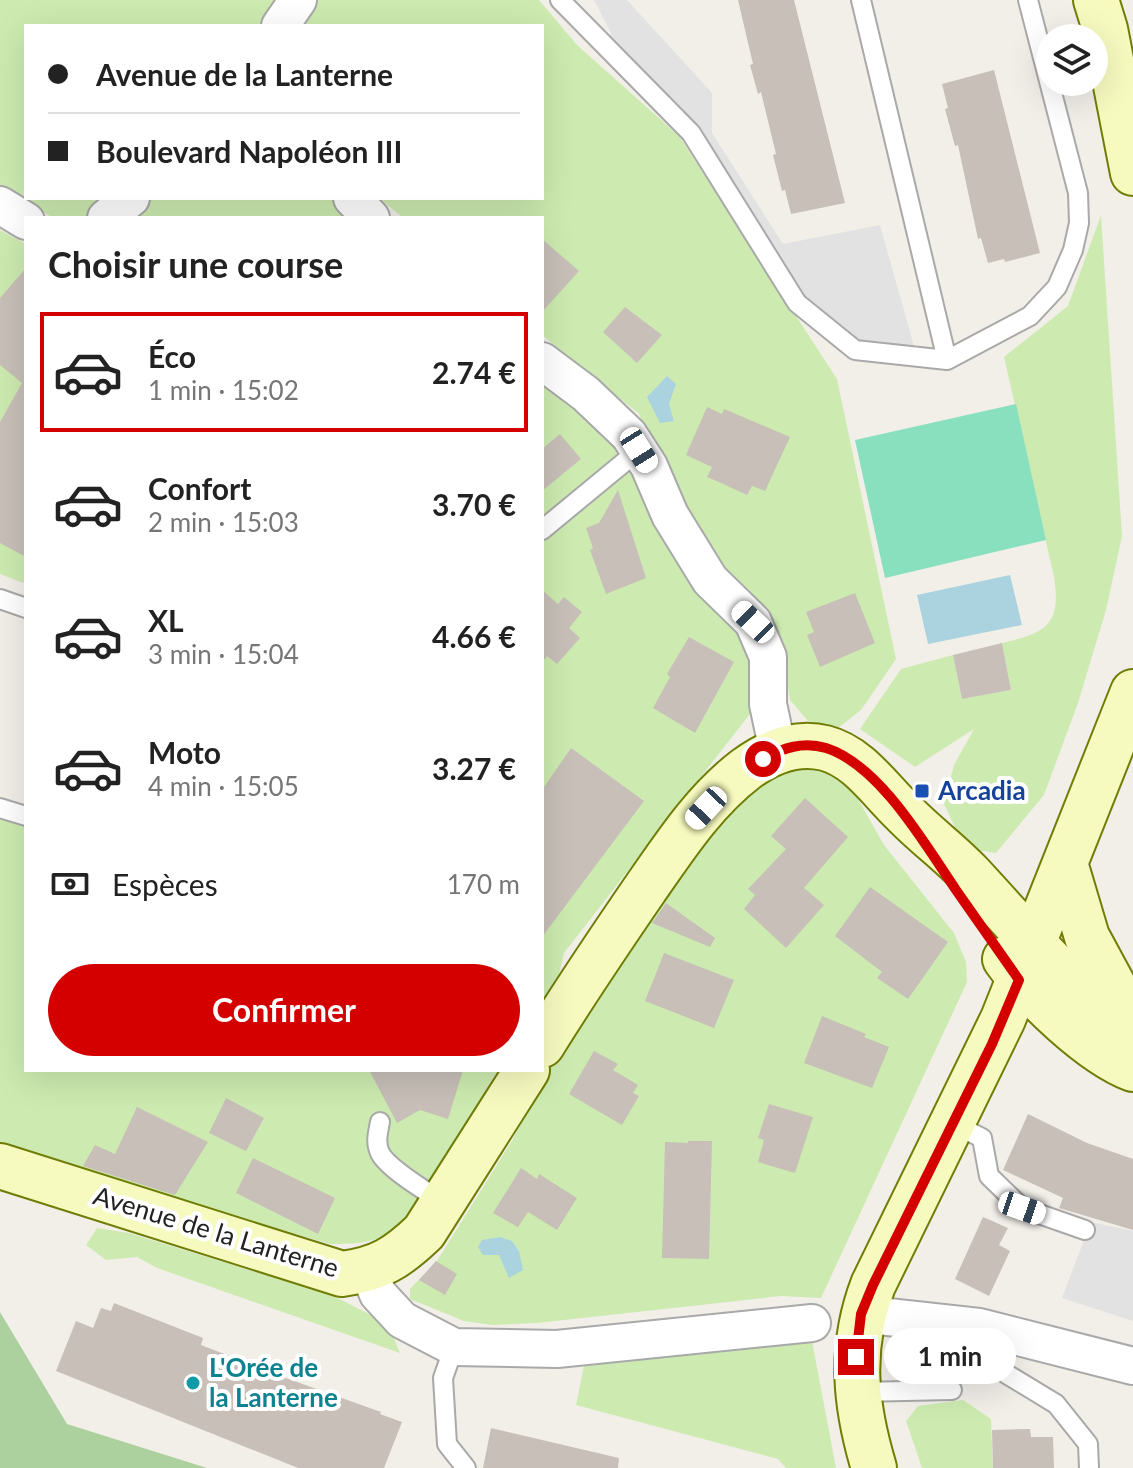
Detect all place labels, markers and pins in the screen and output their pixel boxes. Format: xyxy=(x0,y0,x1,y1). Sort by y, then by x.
place label: Arcadia xyxy=(937,774,1026,806)
marker: Arcadia xyxy=(913,782,931,800)
place label: L'Orée de la Lanterne xyxy=(209,1351,338,1413)
marker: L'Orée de la Lanterne xyxy=(184,1374,202,1392)

